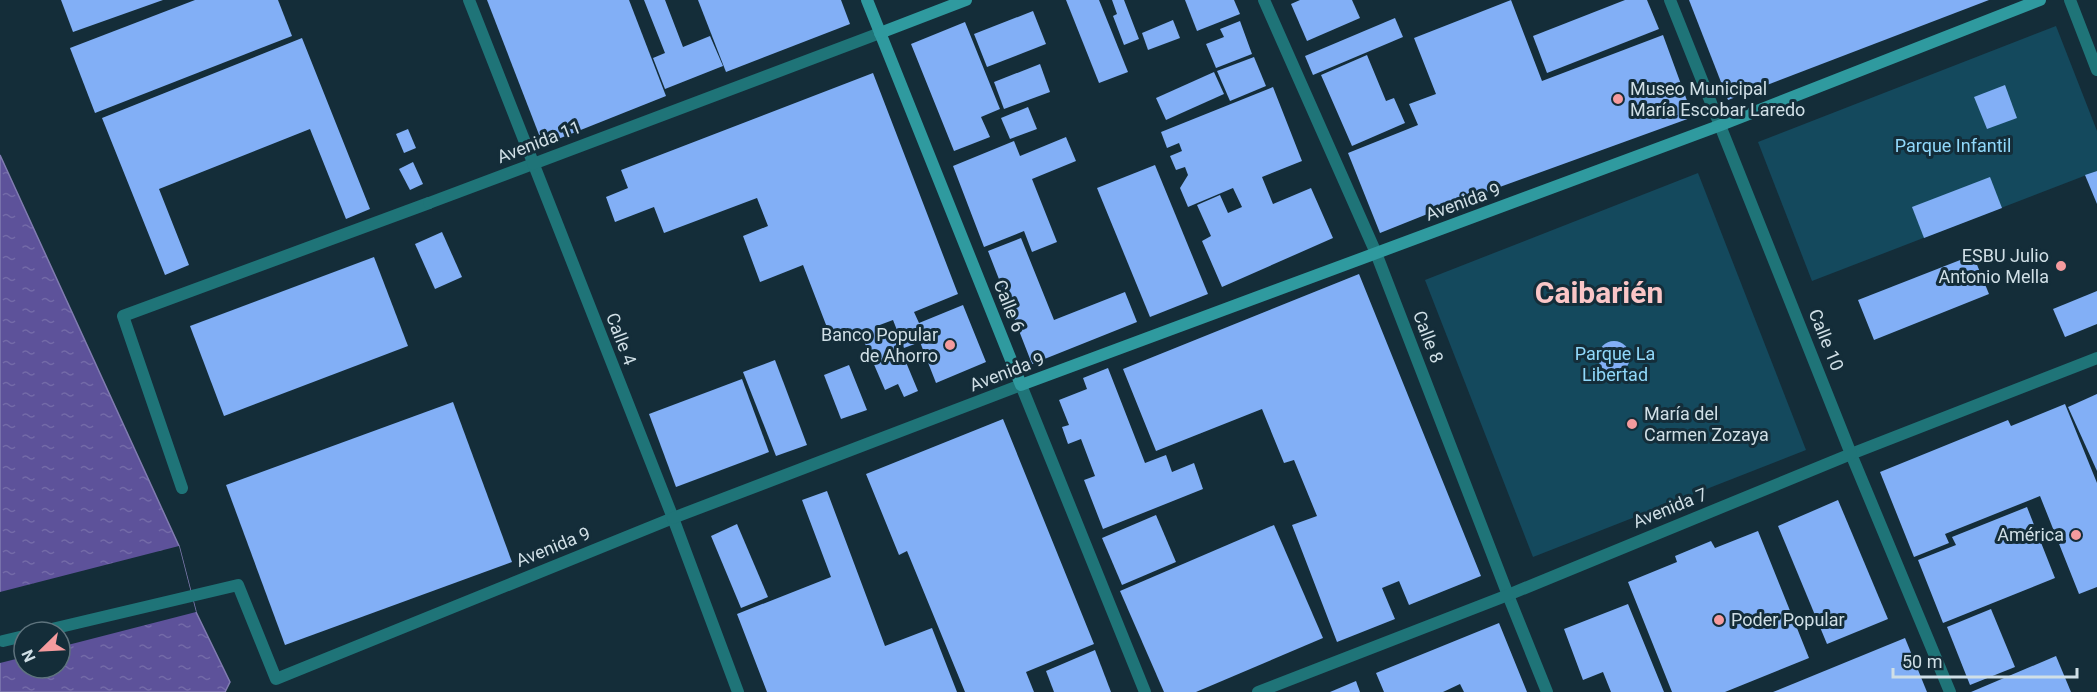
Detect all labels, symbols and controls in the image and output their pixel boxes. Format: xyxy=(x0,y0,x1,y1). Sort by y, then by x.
place label: Museo Municipal María Escobar Laredo xyxy=(1630,78,1805,120)
marker: Museo Municipal María Escobar Laredo xyxy=(1611,92,1625,106)
street label: Avenida 11 xyxy=(494,116,584,167)
park label: Parque Infantil xyxy=(1895,135,2011,156)
street label: Avenida 9 xyxy=(1422,178,1503,225)
place label: ESBU Julio Antonio Mella xyxy=(1938,245,2049,287)
marker: ESBU Julio Antonio Mella xyxy=(2054,259,2068,273)
district label: Caibarién xyxy=(1535,275,1663,310)
street label: Calle 6 xyxy=(990,277,1029,335)
street label: Calle 10 xyxy=(1805,306,1848,374)
street label: Calle 8 xyxy=(1409,308,1448,366)
street label: Calle 4 xyxy=(602,310,641,368)
place label: Banco Popular de Ahorro xyxy=(821,324,938,366)
marker: Banco Popular de Ahorro xyxy=(943,338,957,352)
park label: Parque La Libertad xyxy=(1575,343,1655,385)
street label: Avenida 9 xyxy=(967,348,1047,395)
place label: María del Carmen Zozaya xyxy=(1644,403,1769,445)
marker: María del Carmen Zozaya xyxy=(1625,417,1639,431)
street label: Avenida 7 xyxy=(1630,483,1710,532)
street label: Avenida 9 xyxy=(513,522,593,571)
place label: América xyxy=(1997,524,2064,545)
marker: América xyxy=(2069,528,2083,542)
place label: Poder Popular xyxy=(1731,609,1845,630)
marker: Poder Popular xyxy=(1712,613,1726,627)
north arrow xyxy=(12,620,72,680)
scale bar xyxy=(1893,641,2078,679)
text: N xyxy=(18,647,40,665)
text: 50 m xyxy=(1902,651,1942,672)

